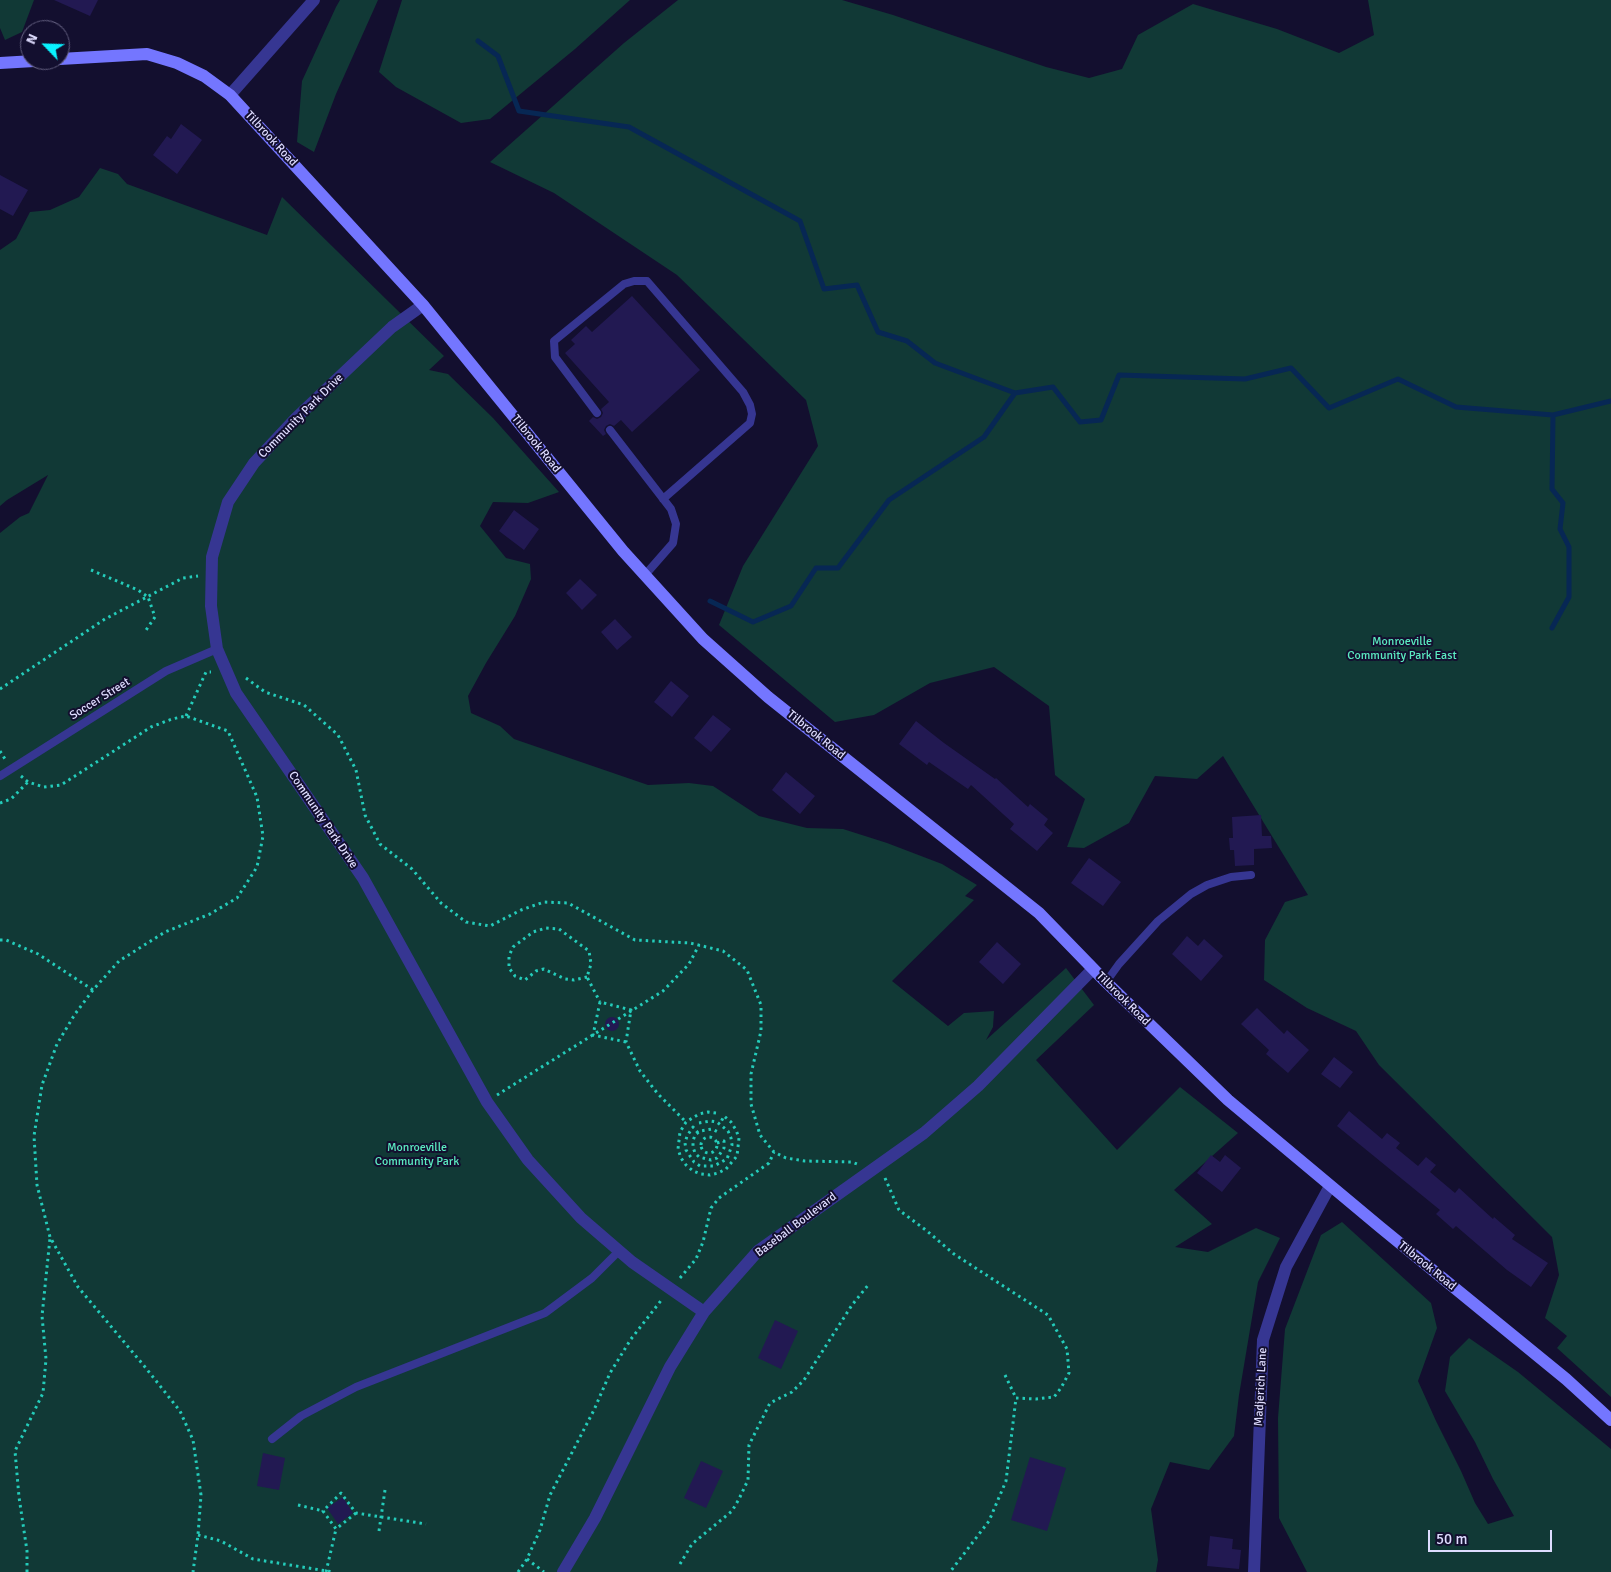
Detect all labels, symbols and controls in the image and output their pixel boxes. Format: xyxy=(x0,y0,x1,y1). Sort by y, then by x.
north arrow xyxy=(20,20,70,70)
text: N xyxy=(22,31,42,47)
street label: Tilbrook Road xyxy=(242,108,300,170)
street label: Community Park Drive xyxy=(256,371,346,461)
street label: Tilbrook Road xyxy=(508,412,564,476)
park label: Monroeville Community Park East xyxy=(1347,635,1457,663)
street label: Soccer Street xyxy=(67,675,133,723)
street label: Tilbrook Road xyxy=(784,707,848,763)
street label: Community Park Drive xyxy=(285,769,361,871)
street label: Tilbrook Road xyxy=(1093,969,1153,1029)
park label: Monroeville Community Park xyxy=(375,1141,459,1169)
street label: Baseball Boulevard xyxy=(752,1190,840,1260)
street label: Tilbrook Road xyxy=(1395,1238,1459,1294)
street label: Madjerich Lane xyxy=(1252,1347,1270,1427)
scale bar xyxy=(1431,1520,1555,1552)
text: 50 m xyxy=(1436,1530,1467,1548)

